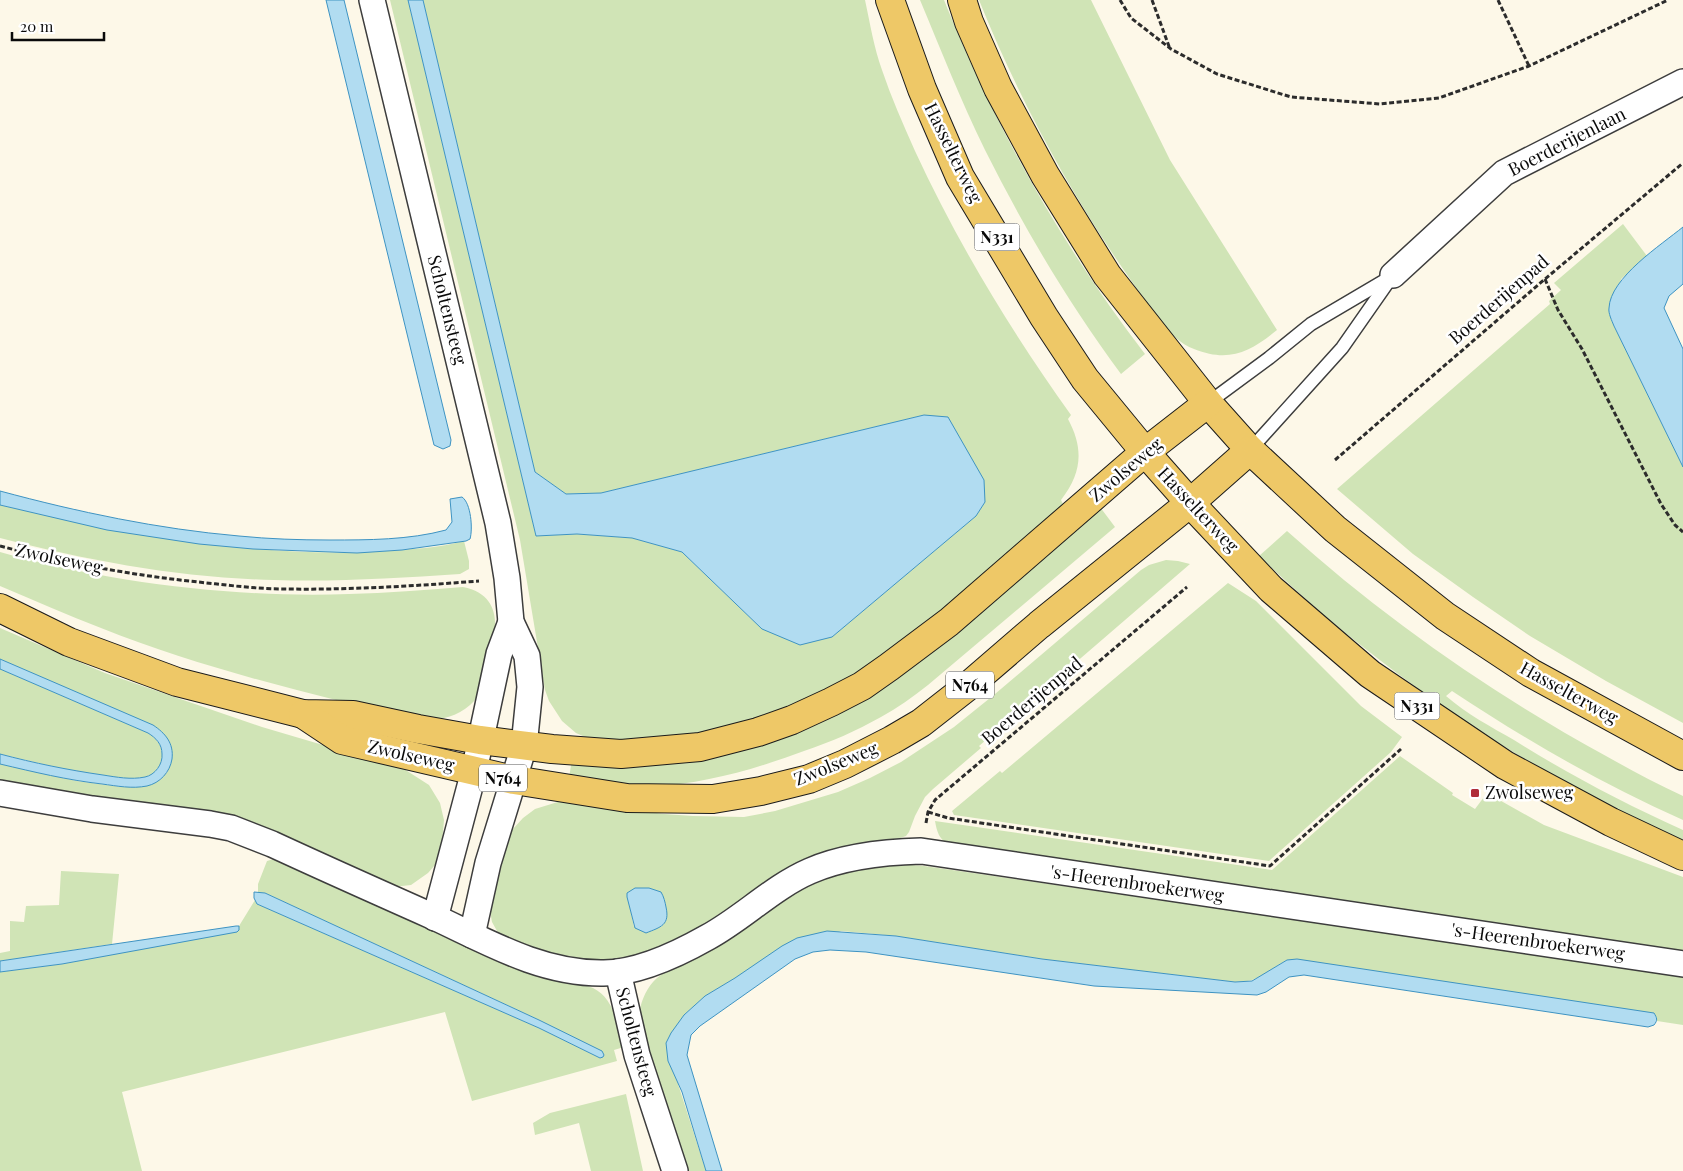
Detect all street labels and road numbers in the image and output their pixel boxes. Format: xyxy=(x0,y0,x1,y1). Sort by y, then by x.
street label: Hasselterweg xyxy=(919,98,989,207)
street label: Boerderijenlaan xyxy=(1504,101,1630,181)
road number: N331 xyxy=(974,223,1020,250)
street label: Boerderijenpad xyxy=(1443,249,1554,349)
street label: Scholtensteeg xyxy=(423,252,473,368)
street label: Zwolseweg xyxy=(1084,431,1167,507)
street label: Hasselterweg xyxy=(1153,461,1245,558)
street label: Zwolseweg xyxy=(14,537,105,579)
street label: Boerderijenpad xyxy=(976,650,1087,750)
street label: Hasselterweg xyxy=(1516,655,1623,729)
road number: N764 xyxy=(946,672,994,698)
road number: N331 xyxy=(1394,692,1440,719)
street label: Zwolseweg xyxy=(365,733,457,777)
street label: Zwolseweg xyxy=(790,735,882,791)
road number: N764 xyxy=(479,764,527,791)
street label: 's-Heerenbroekerweg xyxy=(1049,859,1226,907)
street label: 's-Heerenbroekerweg xyxy=(1450,917,1627,965)
street label: Scholtensteeg xyxy=(611,984,663,1100)

